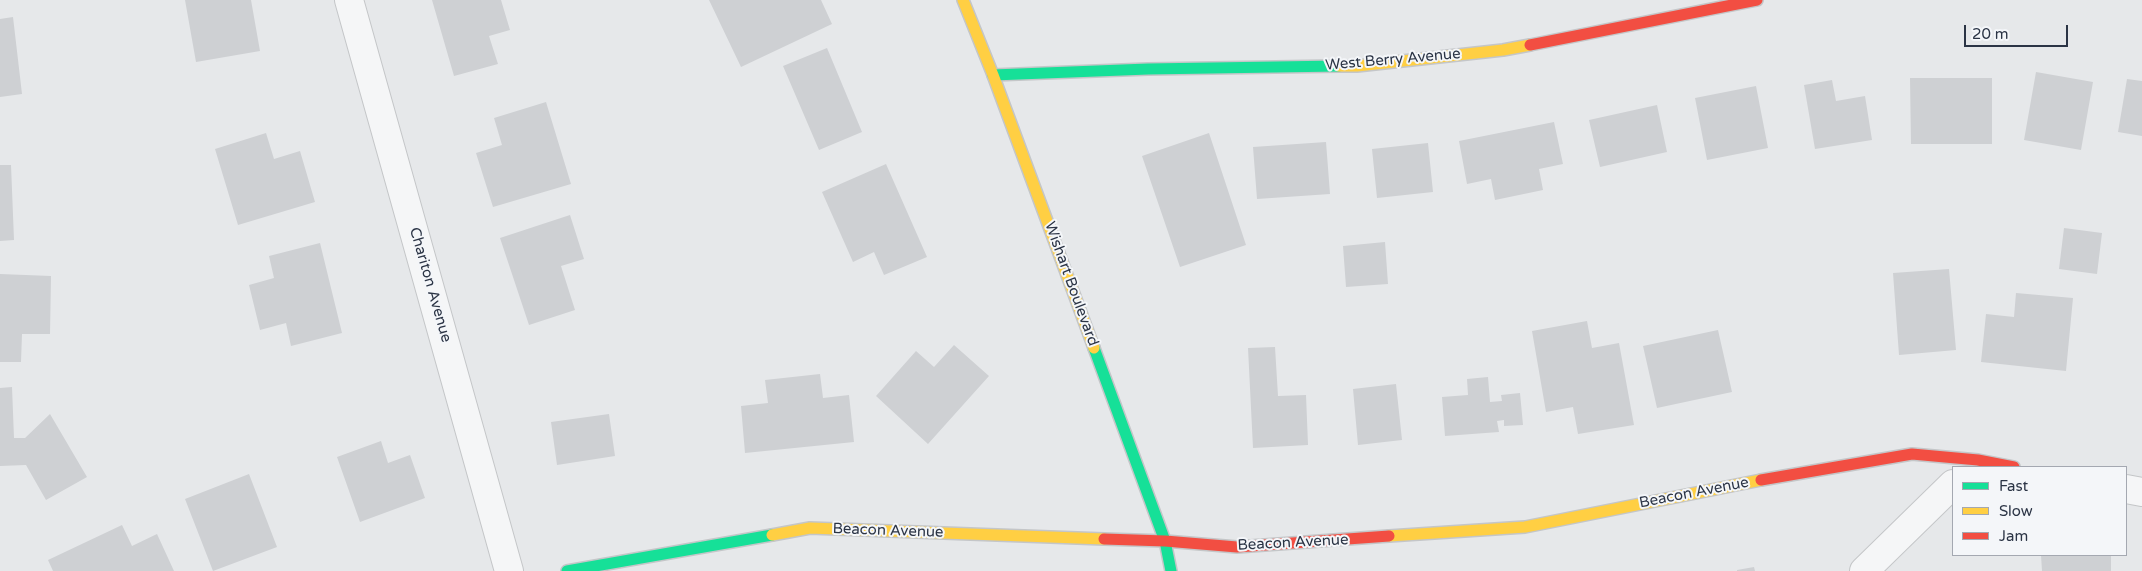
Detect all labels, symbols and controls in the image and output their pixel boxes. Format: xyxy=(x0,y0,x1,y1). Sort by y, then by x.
scale bar xyxy=(1967,15,2071,47)
text: 20 m xyxy=(1972,25,2009,43)
street label: West Berry Avenue xyxy=(1325,45,1461,75)
street label: Wishart Boulevard xyxy=(1040,219,1102,349)
street label: Chariton Avenue xyxy=(405,225,455,345)
legend xyxy=(1952,466,2127,556)
street label: Beacon Avenue xyxy=(1638,474,1750,512)
text: Fast xyxy=(1999,477,2028,495)
text: Slow xyxy=(1999,502,2033,520)
street label: Beacon Avenue xyxy=(832,520,944,542)
text: Jam xyxy=(1999,527,2028,545)
street label: Beacon Avenue xyxy=(1237,531,1349,555)

